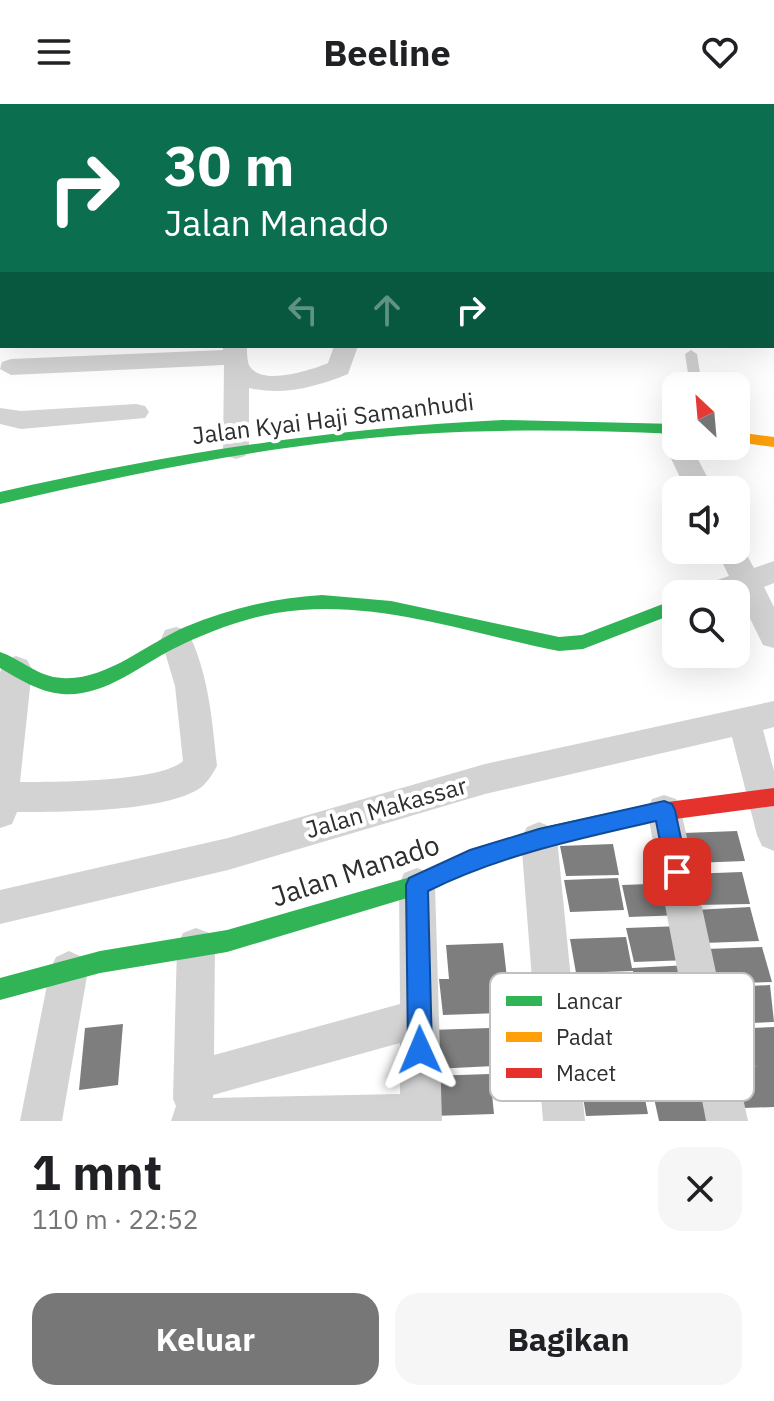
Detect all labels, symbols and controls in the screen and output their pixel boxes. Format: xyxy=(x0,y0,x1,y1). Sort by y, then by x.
text: Beeline xyxy=(323,29,451,76)
icon: menu xyxy=(32,30,76,74)
icon: heart xyxy=(698,30,742,74)
text: 30 m xyxy=(164,129,294,201)
icon: right xyxy=(32,136,136,240)
text: Jalan Manado xyxy=(164,199,389,246)
icon: left xyxy=(281,288,325,332)
icon: ahead xyxy=(365,288,409,332)
icon: right xyxy=(449,288,493,332)
north arrow xyxy=(662,372,750,460)
map controls xyxy=(662,372,750,668)
street label: Jalan Kyai Haji Samanhudi xyxy=(190,385,476,451)
button: sound xyxy=(662,476,750,564)
button: search xyxy=(662,580,750,668)
street label: Jalan Makassar xyxy=(302,769,470,845)
street label: Jalan Manado xyxy=(266,825,444,915)
pin xyxy=(643,838,711,906)
icon: arrive xyxy=(655,850,699,894)
legend xyxy=(490,973,754,1101)
text: Lancar xyxy=(556,986,622,1015)
position arrow xyxy=(378,1008,462,1092)
text: Padat xyxy=(556,1022,613,1051)
text: Macet xyxy=(556,1058,616,1087)
text: 1 mnt xyxy=(32,1141,162,1203)
button: close xyxy=(658,1147,742,1231)
text: 110 m · 22:52 xyxy=(32,1202,198,1236)
button: Keluar xyxy=(32,1293,379,1385)
button: Bagikan xyxy=(395,1293,742,1385)

